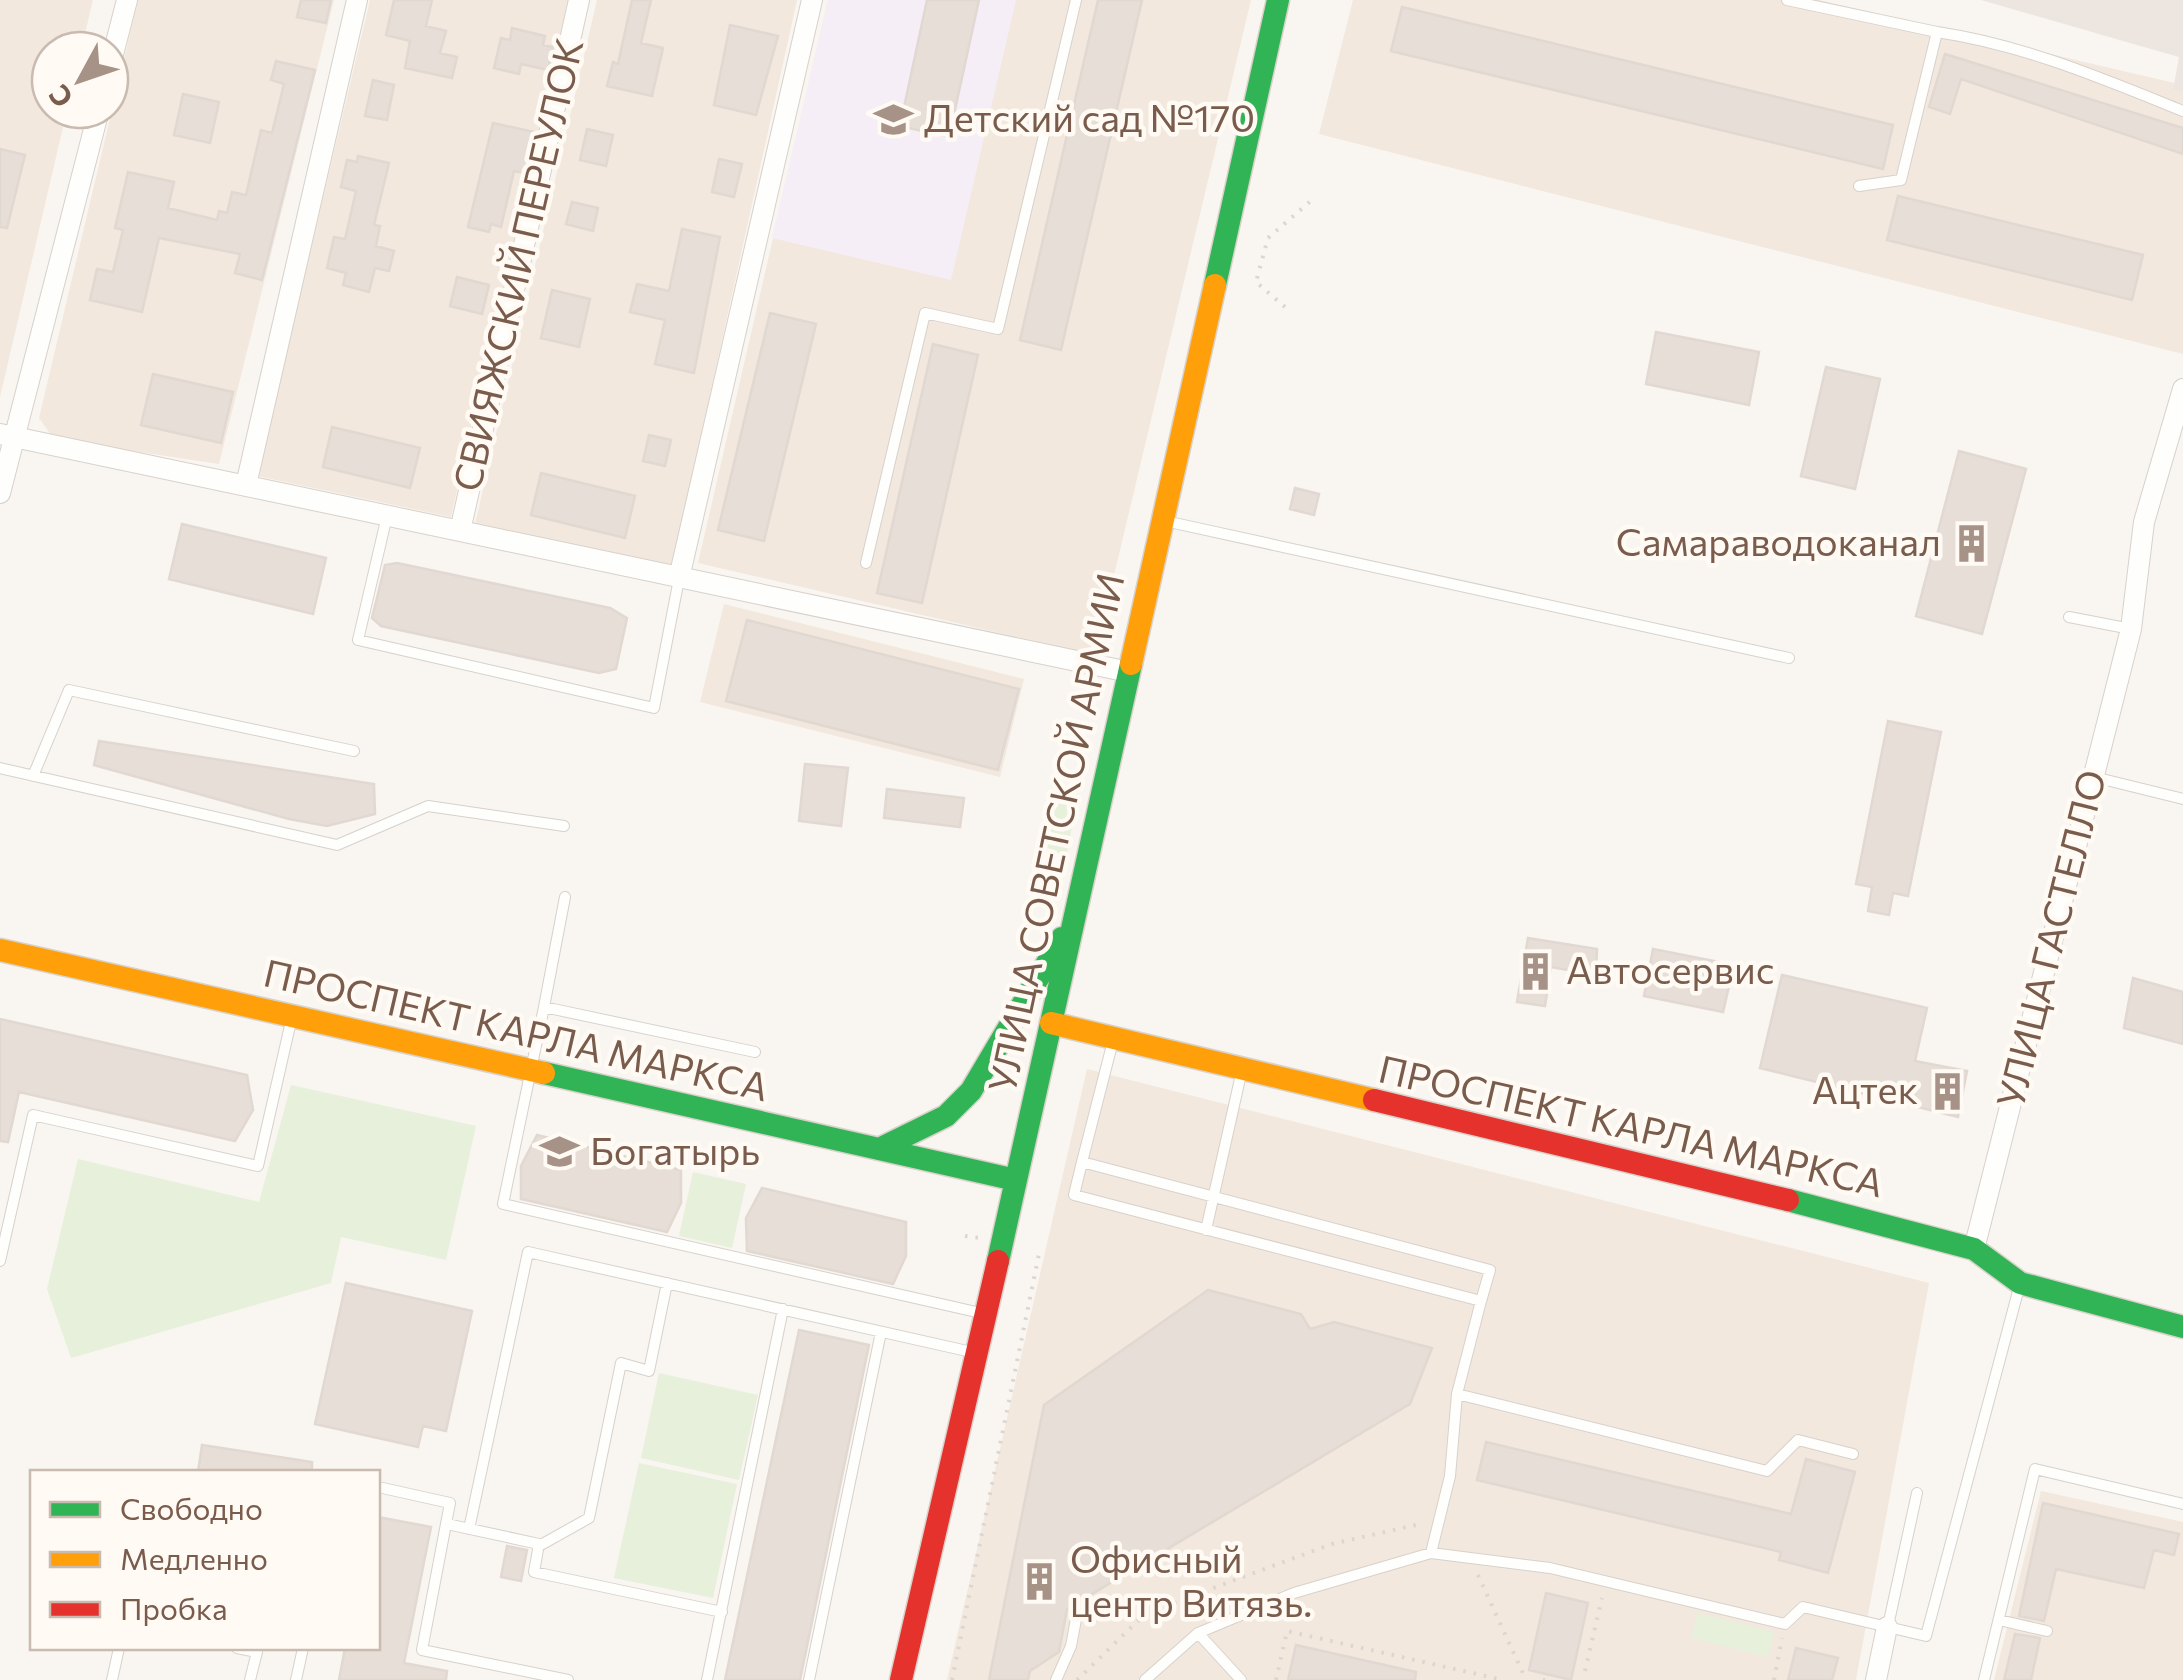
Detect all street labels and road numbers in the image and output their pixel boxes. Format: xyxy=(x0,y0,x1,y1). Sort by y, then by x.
street label: СВИЯЖСКИЙ ПЕРЕУЛОК xyxy=(442,33,592,495)
street label: УЛИЦА СОВЕТСКОЙ АРМИИ xyxy=(977,569,1133,1096)
street label: УЛИЦА ГАСТЕЛЛО xyxy=(1985,765,2114,1112)
street label: ПРОСПЕКТ КАРЛА МАРКСА xyxy=(260,948,773,1110)
street label: ПРОСПЕКТ КАРЛА МАРКСА xyxy=(1375,1044,1888,1206)

